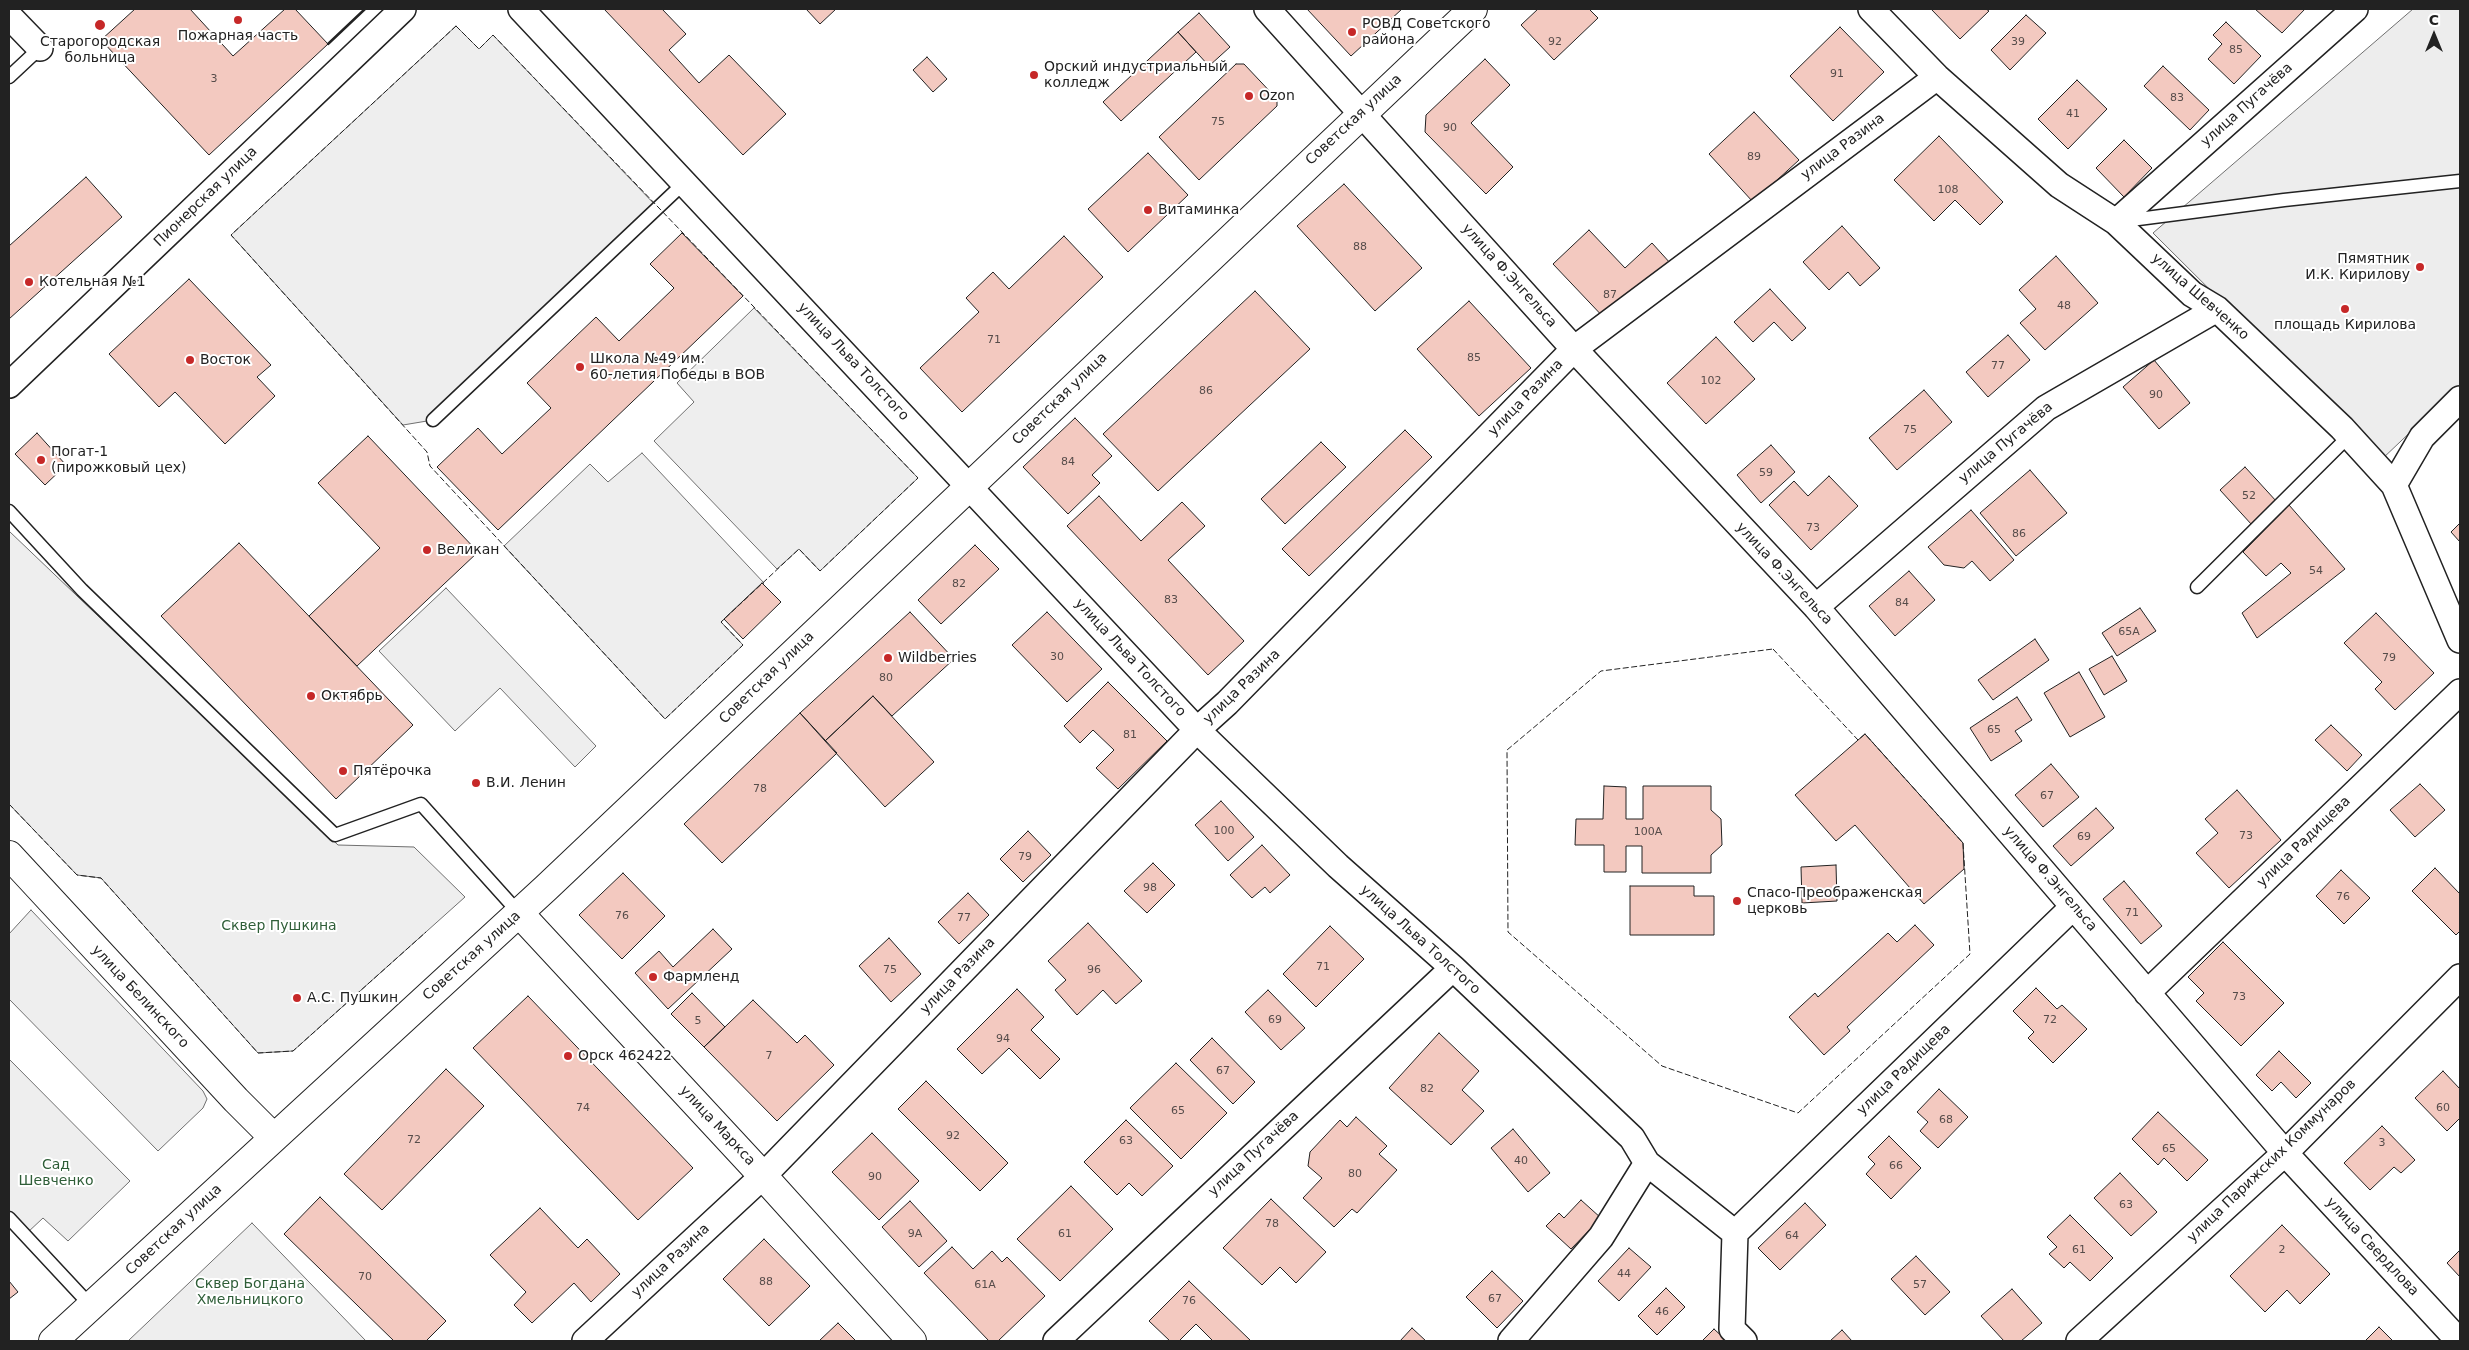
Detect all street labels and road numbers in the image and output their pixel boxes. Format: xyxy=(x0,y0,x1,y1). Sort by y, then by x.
street label: улица Пугачёва xyxy=(2198,59,2296,151)
street label: Советская улица xyxy=(1302,71,1406,169)
street label: улица Разина xyxy=(1798,110,1888,184)
street label: Пионерская улица xyxy=(151,143,261,251)
street label: улица Ф.Энгельса xyxy=(1458,221,1560,331)
street label: улица Шевченко xyxy=(2148,250,2252,344)
street label: улица Льва Толстого xyxy=(794,299,912,425)
street label: Советская улица xyxy=(1009,349,1111,449)
street label: улица Разина xyxy=(1485,356,1567,440)
street label: улица Пугачёва xyxy=(1956,399,2056,487)
street label: улица Ф.Энгельса xyxy=(1732,519,1836,629)
street label: улица Льва Толстого xyxy=(1071,595,1189,721)
street label: Советская улица xyxy=(716,628,818,728)
street label: улица Разина xyxy=(1200,646,1284,728)
street label: улица Радищева xyxy=(2254,793,2354,891)
street label: улица Ф.Энгельса xyxy=(2000,823,2100,935)
street label: улица Льва Толстого xyxy=(1357,882,1483,998)
street label: Советская улица xyxy=(420,908,524,1004)
street label: улица Разина xyxy=(917,934,999,1018)
street label: улица Белинского xyxy=(88,942,192,1052)
street label: улица Радищева xyxy=(1854,1021,1954,1119)
street label: улица Парижских Коммунаров xyxy=(2184,1076,2360,1246)
street label: улица Маркса xyxy=(676,1083,758,1169)
street label: улица Пугачёва xyxy=(1205,1108,1303,1200)
street label: Советская улица xyxy=(122,1181,226,1279)
street label: улица Свердлова xyxy=(2322,1194,2422,1300)
street label: улица Разина xyxy=(629,1221,713,1301)

